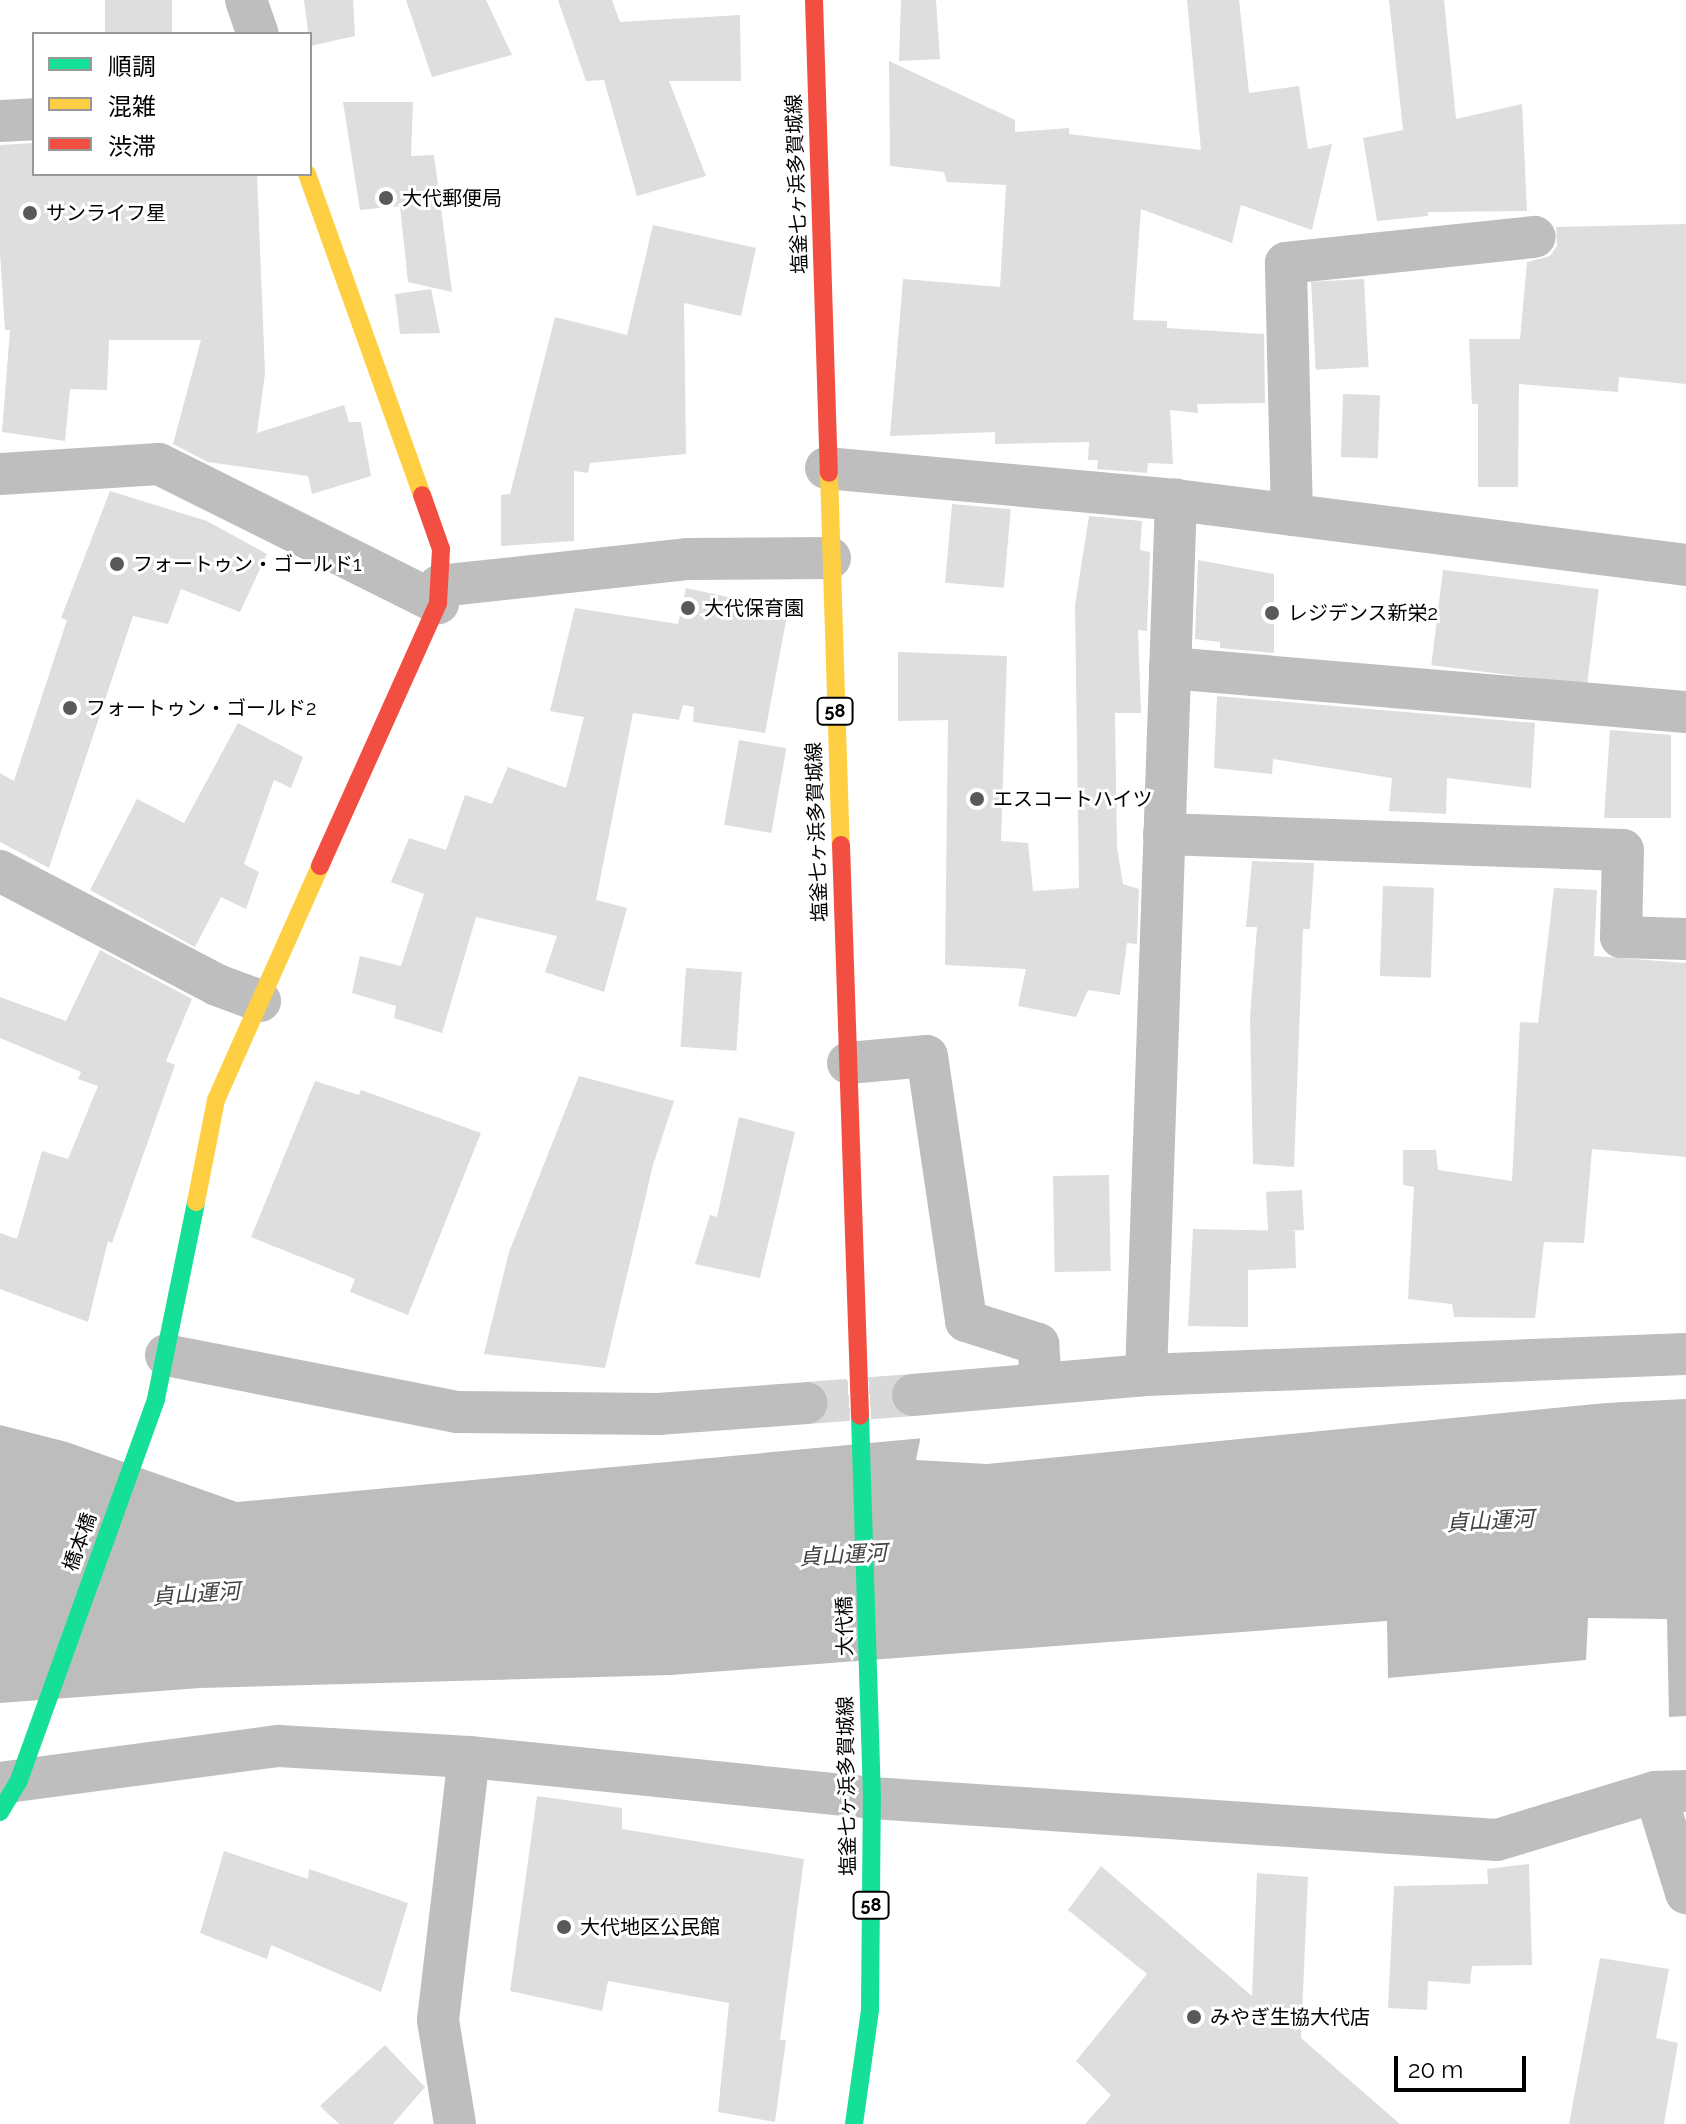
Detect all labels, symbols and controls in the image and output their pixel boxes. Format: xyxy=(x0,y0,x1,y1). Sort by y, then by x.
legend xyxy=(32,32,312,176)
text: 順調 xyxy=(108,52,156,81)
text: 混雑 xyxy=(108,92,156,121)
street label: 塩釜七ヶ浜多賀城線 xyxy=(782,94,812,274)
text: 渋滞 xyxy=(108,132,156,161)
place label: 大代郵便局 xyxy=(402,186,502,210)
marker: 大代郵便局 xyxy=(377,189,395,207)
place label: サンライフ星 xyxy=(46,201,166,225)
marker: サンライフ星 xyxy=(21,204,39,222)
place label: フォートゥン・ゴールド1 xyxy=(133,552,362,576)
marker: フォートゥン・ゴールド1 xyxy=(108,555,126,573)
place label: 大代保育園 xyxy=(704,596,804,620)
marker: 大代保育園 xyxy=(679,599,697,617)
place label: レジデンス新栄2 xyxy=(1288,601,1438,625)
marker: レジデンス新栄2 xyxy=(1263,604,1281,622)
place label: フォートゥン・ゴールド2 xyxy=(86,696,316,720)
road number: 58 xyxy=(815,697,855,725)
marker: フォートゥン・ゴールド2 xyxy=(61,699,79,717)
street label: 塩釜七ヶ浜多賀城線 xyxy=(802,742,832,922)
place label: エスコートハイツ xyxy=(993,787,1153,811)
marker: エスコートハイツ xyxy=(968,790,986,808)
water label: 貞山運河 xyxy=(1445,1506,1535,1536)
street label: 橋本橋 xyxy=(58,1510,102,1574)
water label: 貞山運河 xyxy=(798,1540,888,1570)
water label: 貞山運河 xyxy=(151,1578,241,1610)
street label: 大代橋 xyxy=(832,1596,858,1656)
street label: 塩釜七ヶ浜多賀城線 xyxy=(833,1696,861,1876)
road number: 58 xyxy=(851,1891,891,1919)
place label: 大代地区公民館 xyxy=(580,1915,720,1939)
marker: 大代地区公民館 xyxy=(555,1918,573,1936)
place label: みやぎ生協大代店 xyxy=(1210,2005,1370,2029)
marker: みやぎ生協大代店 xyxy=(1185,2008,1203,2026)
scale bar xyxy=(1398,2040,1530,2090)
text: 20 m xyxy=(1408,2055,1463,2084)

